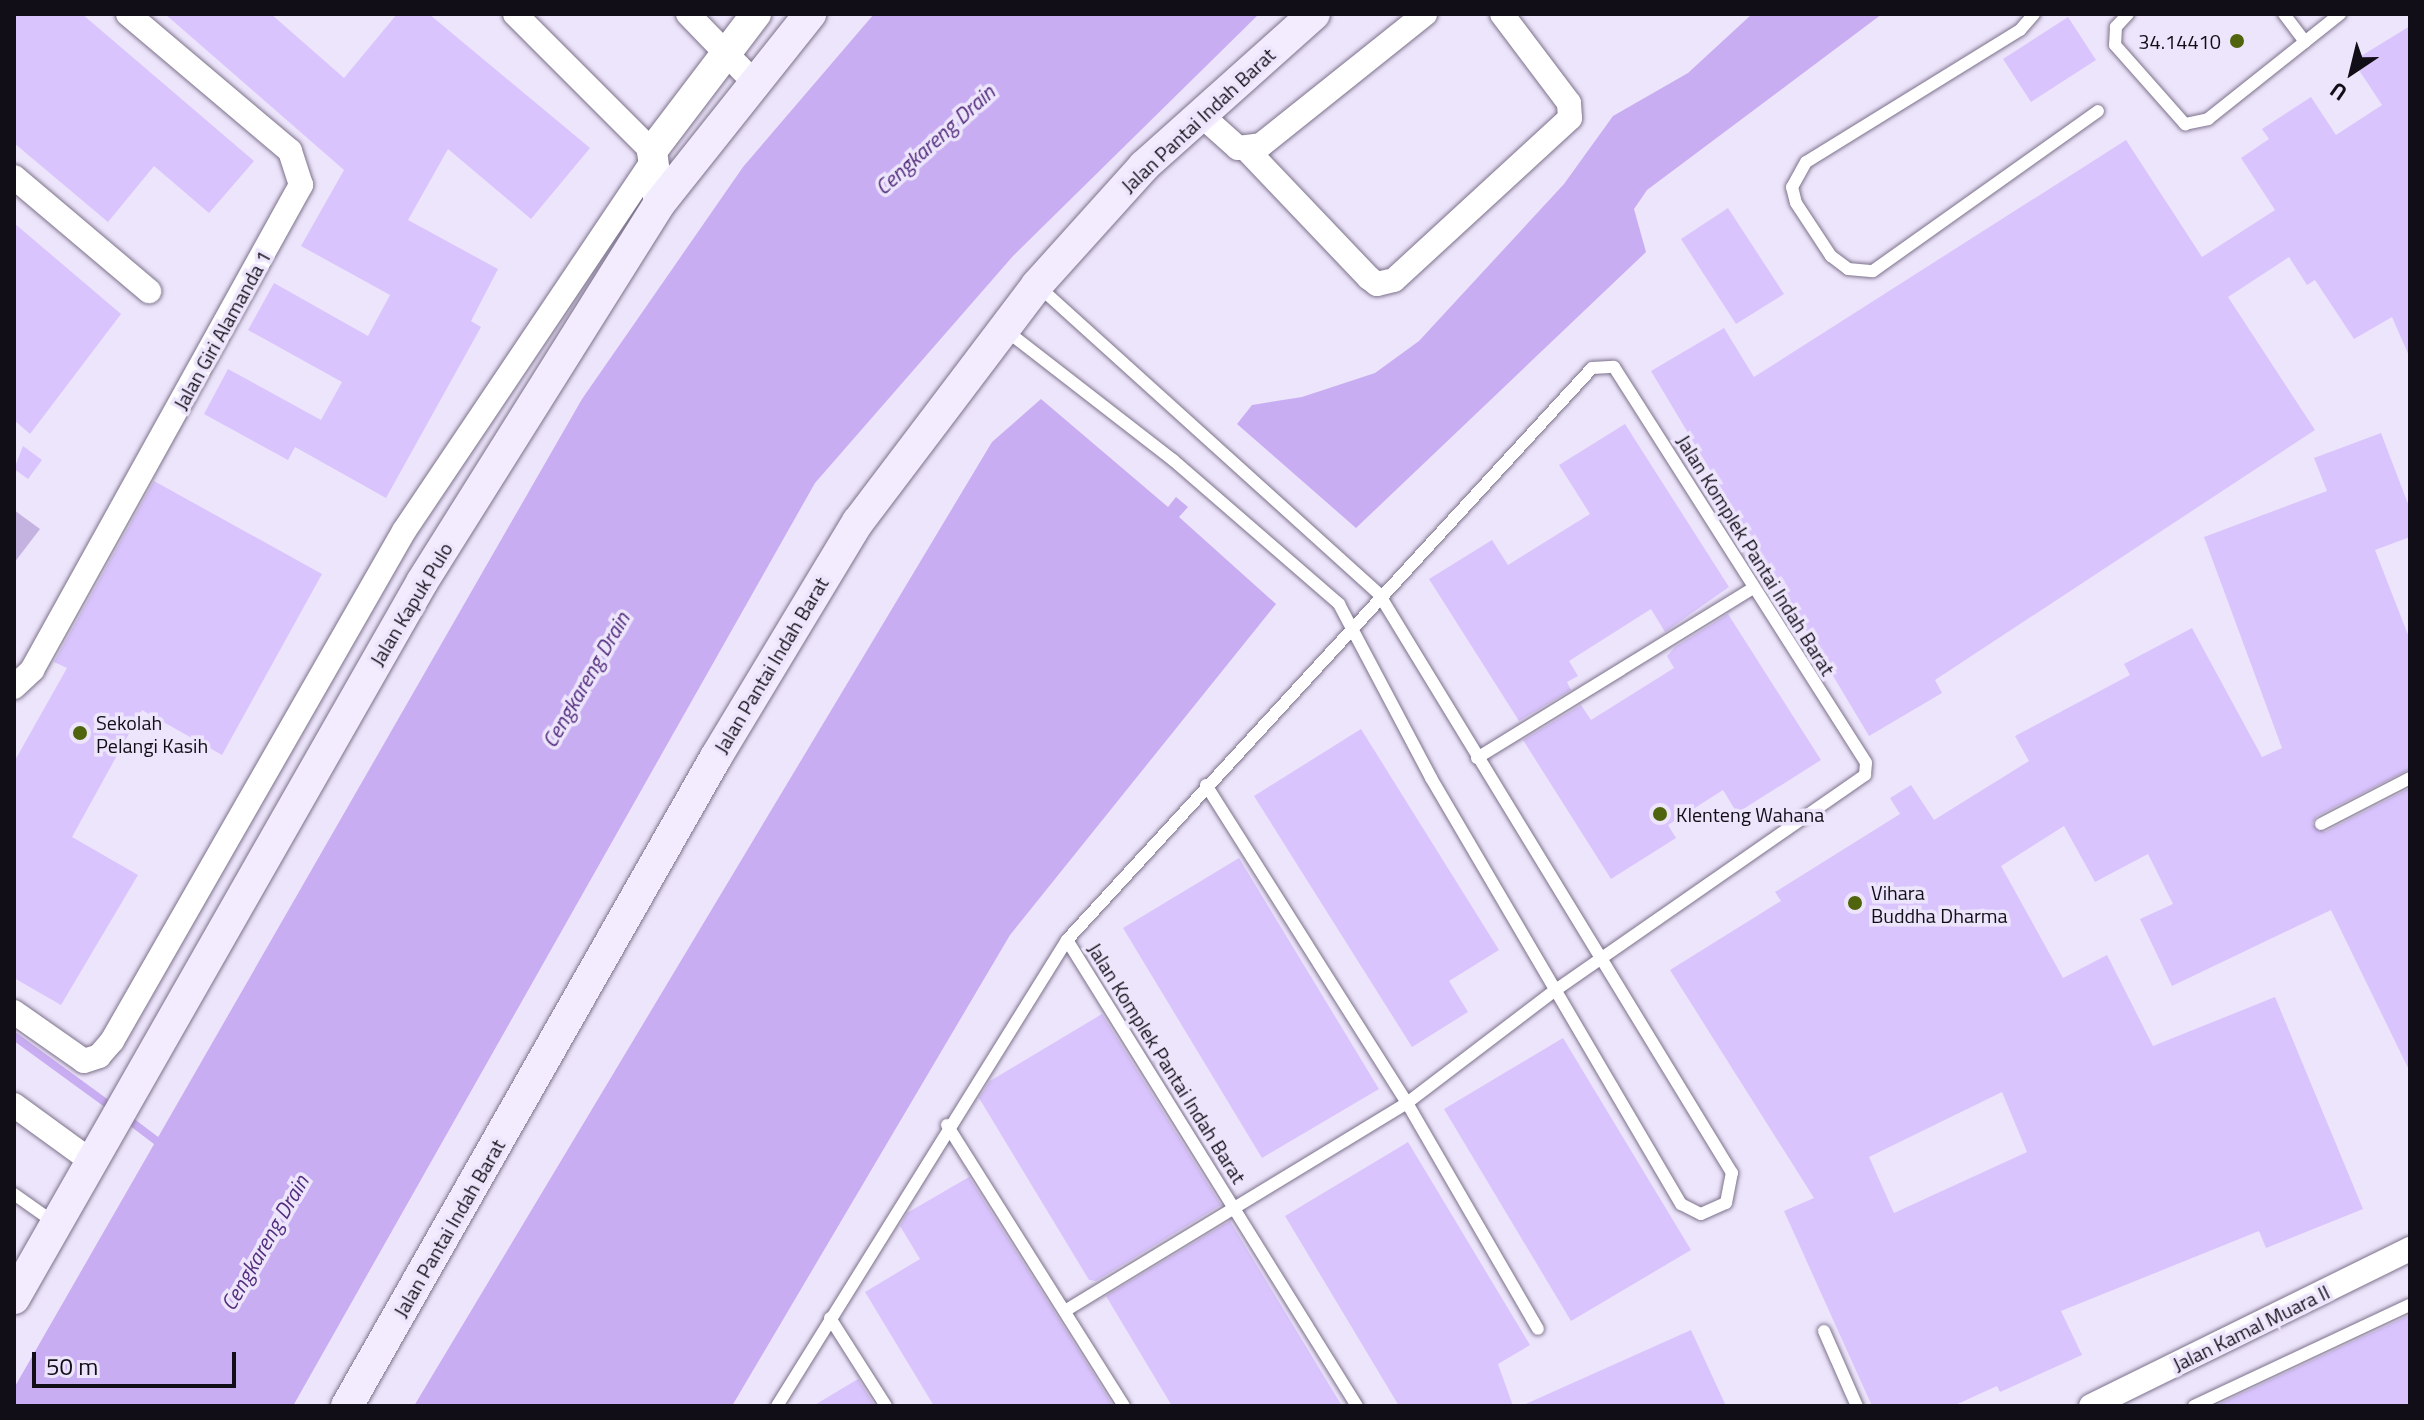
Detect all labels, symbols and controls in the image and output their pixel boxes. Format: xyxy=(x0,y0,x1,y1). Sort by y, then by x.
place label: 34.14410 xyxy=(2138,29,2221,53)
marker: 34.14410 xyxy=(2228,32,2246,50)
north arrow xyxy=(2312,32,2392,112)
street label: Jalan Pantai Indah Barat xyxy=(1116,42,1280,198)
text: U xyxy=(2323,74,2354,110)
water label: Cengkareng Drain xyxy=(870,79,1000,201)
street label: Jalan Giri Alamanda 1 xyxy=(168,246,276,414)
street label: Jalan Komplek Pantai Indah Barat xyxy=(1672,430,1840,680)
street label: Jalan Kapuk Pulo xyxy=(365,538,457,670)
street label: Jalan Pantai Indah Barat xyxy=(709,572,833,758)
water label: Cengkareng Drain xyxy=(537,608,635,752)
place label: Sekolah Pelangi Kasih xyxy=(96,710,208,757)
marker: Sekolah Pelangi Kasih xyxy=(71,724,89,742)
place label: Klenteng Wahana xyxy=(1676,802,1824,826)
marker: Klenteng Wahana xyxy=(1651,805,1669,823)
place label: Vihara Buddha Dharma xyxy=(1871,880,2008,927)
marker: Vihara Buddha Dharma xyxy=(1846,894,1864,912)
street label: Jalan Komplek Pantai Indah Barat xyxy=(1083,938,1251,1188)
street label: Jalan Pantai Indah Barat xyxy=(388,1135,510,1321)
water label: Cengkareng Drain xyxy=(216,1171,314,1315)
street label: Jalan Kamal Muara II xyxy=(2169,1280,2333,1376)
scale bar xyxy=(36,1336,240,1386)
text: 50 m xyxy=(46,1348,98,1384)

